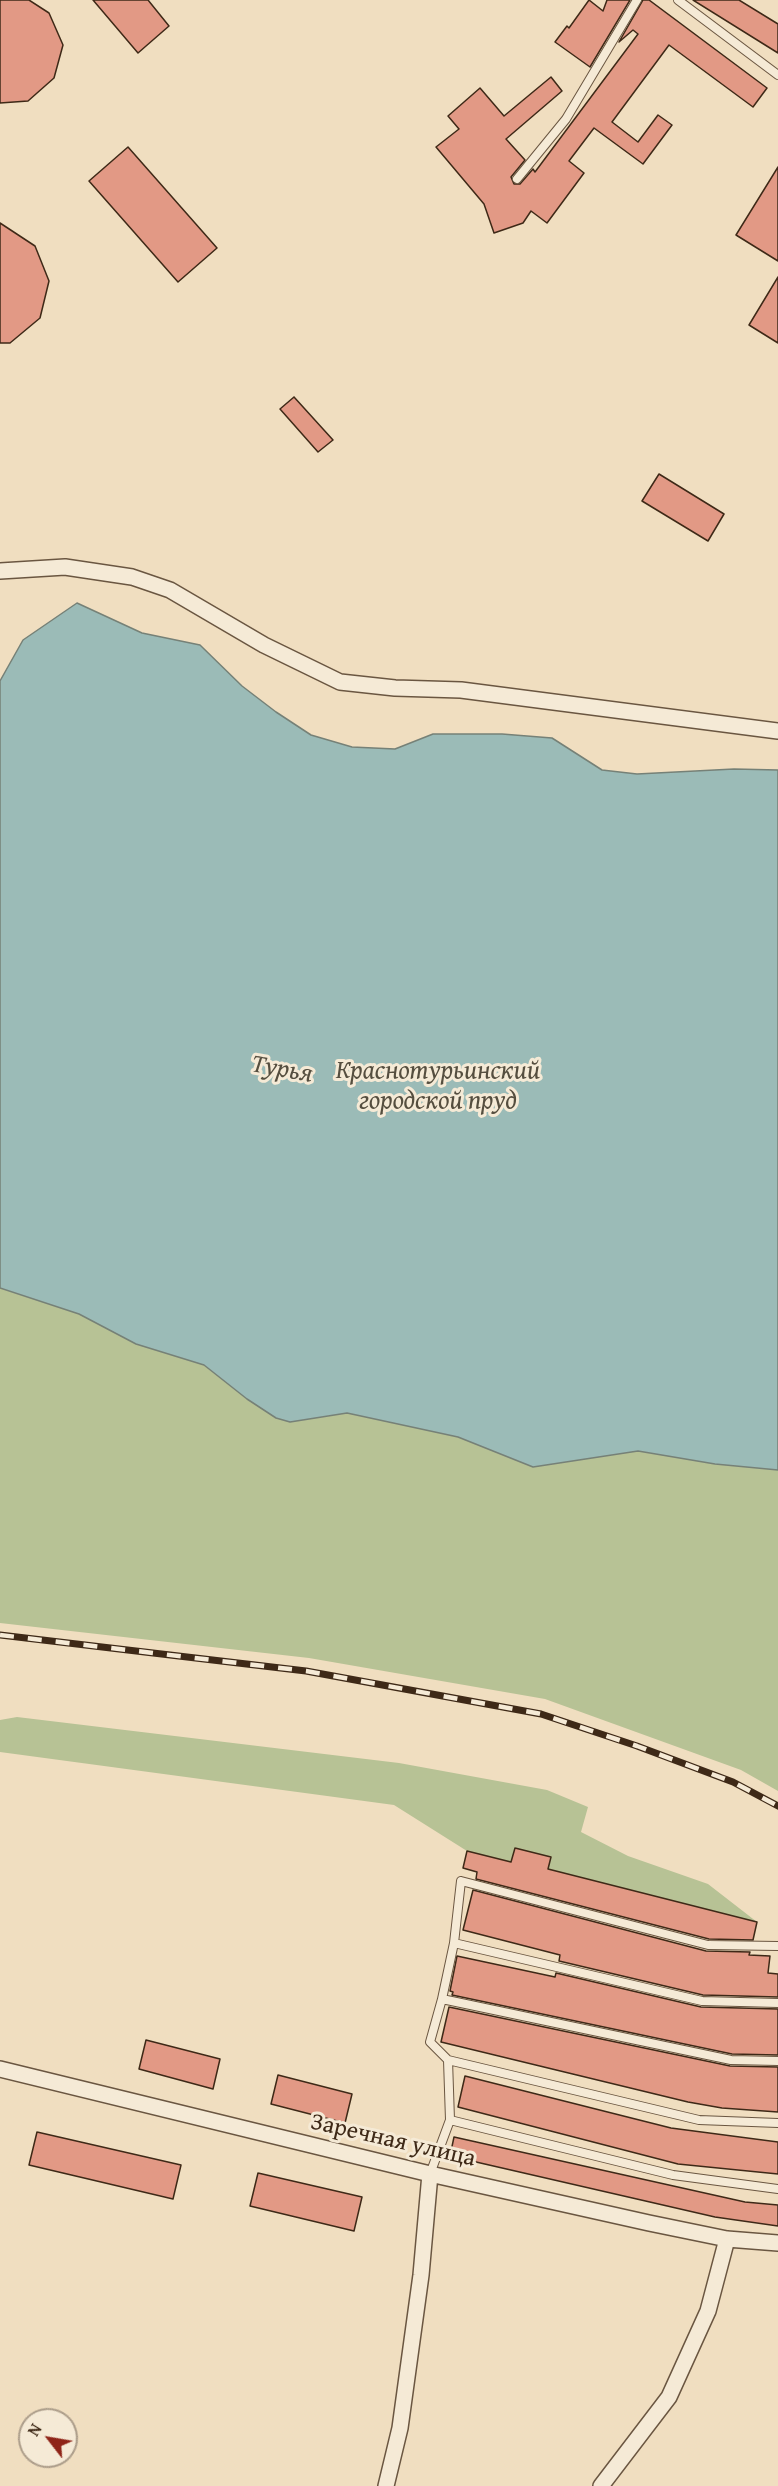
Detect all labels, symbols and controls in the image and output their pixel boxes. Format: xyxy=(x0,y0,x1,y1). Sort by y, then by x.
water label: Турья xyxy=(249,1049,315,1091)
water label: Краснотурьинский городской пруд xyxy=(336,1055,540,1116)
street label: Заречная улица xyxy=(308,2108,478,2174)
north arrow xyxy=(18,2408,78,2468)
text: N xyxy=(21,2419,47,2441)

